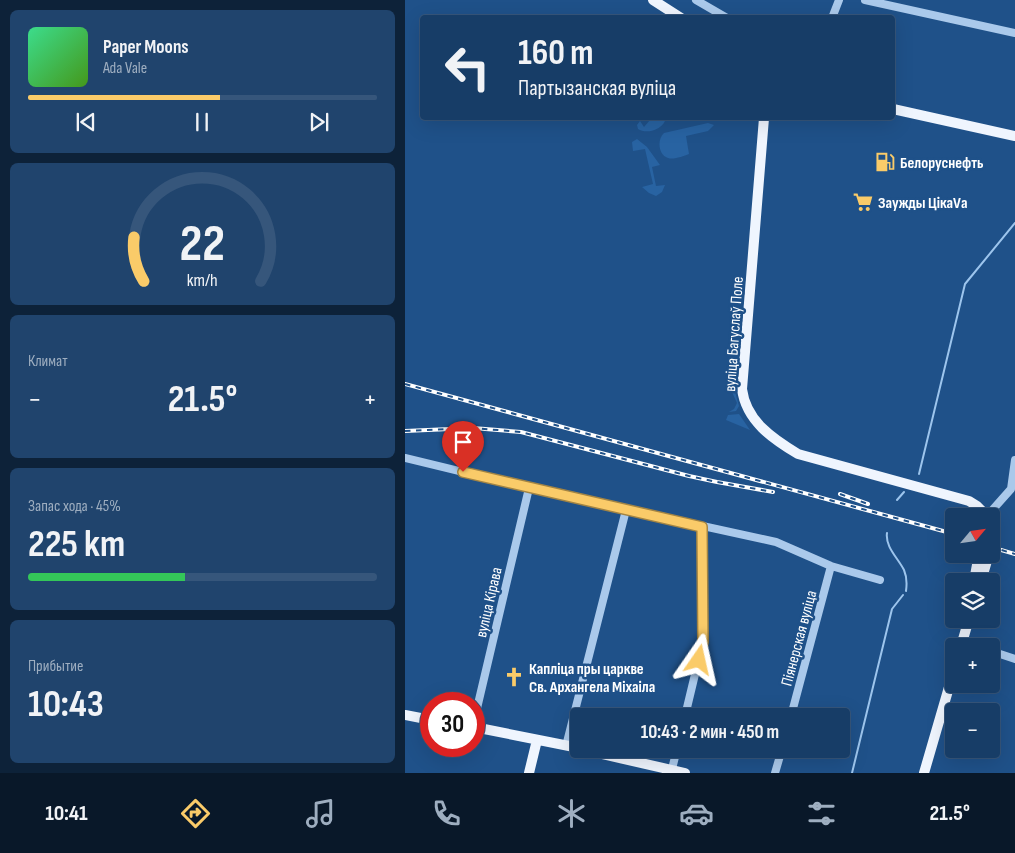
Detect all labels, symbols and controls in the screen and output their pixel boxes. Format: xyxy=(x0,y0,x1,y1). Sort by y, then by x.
text: 160 m xyxy=(518,32,594,75)
icon: left xyxy=(435,35,500,100)
text: Paper Moons xyxy=(103,36,189,59)
text: Ada Vale xyxy=(103,59,147,78)
text: Партызанская вуліца xyxy=(518,75,676,102)
icon: previous xyxy=(72,108,100,136)
icon: pause xyxy=(188,108,216,136)
icon: next xyxy=(305,108,333,136)
fuel station icon: Белоруснефть xyxy=(874,151,896,173)
place label: Белоруснефть xyxy=(900,154,984,173)
supermarket icon: Заужды ЦікаVа xyxy=(852,191,874,213)
place label: Заужды ЦікаVа xyxy=(878,194,968,213)
text: 22 xyxy=(180,213,225,276)
text: km/h xyxy=(187,270,218,291)
street label: вуліца Багуслаў Поле xyxy=(721,276,748,392)
text: Климат xyxy=(28,352,68,371)
text: 21.5° xyxy=(168,377,237,422)
text: − xyxy=(28,383,42,416)
text: + xyxy=(363,383,377,416)
pin xyxy=(442,421,484,472)
icon: arrive xyxy=(449,428,477,456)
text: Запас хода · 45% xyxy=(28,497,121,516)
north arrow xyxy=(945,508,1000,562)
map controls xyxy=(945,508,1000,758)
text: 225 km xyxy=(28,522,125,567)
street label: вуліца Кірава xyxy=(472,565,507,639)
button: layers xyxy=(945,573,1000,628)
street label: Піянерская вуліца xyxy=(778,589,821,688)
position arrow xyxy=(672,633,724,685)
button: + xyxy=(945,638,1000,693)
text: Прибытие xyxy=(28,657,83,676)
place label: Капліца пры царкве Св. Архангела Міхаіла xyxy=(529,660,655,697)
church icon: Капліца пры царкве Св. Архангела Міхаіла xyxy=(503,666,525,688)
text: 10:43 xyxy=(28,682,104,727)
speed limit sign: 30 xyxy=(420,692,485,757)
button: − xyxy=(945,703,1000,758)
text: 10:43 · 2 мин · 450 m xyxy=(641,721,779,744)
icon: directions xyxy=(178,796,213,831)
icon: music xyxy=(303,796,338,831)
icon: phone xyxy=(429,796,464,831)
icon: climate xyxy=(554,796,589,831)
icon: car xyxy=(679,796,714,831)
icon: filters xyxy=(804,796,839,831)
text: 10:41 xyxy=(45,800,88,827)
text: 21.5° xyxy=(930,800,970,827)

